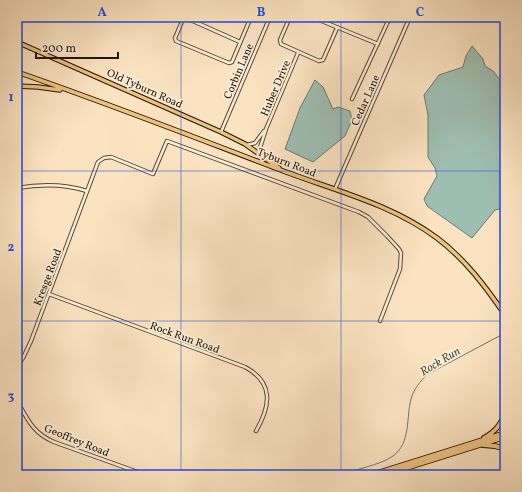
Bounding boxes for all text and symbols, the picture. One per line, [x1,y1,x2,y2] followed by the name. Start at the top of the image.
[97,4,107,22] text: A
[257,4,266,22] text: B
[416,4,424,22] text: C
[36,34,118,60] scale bar
[42,41,76,57] text: 200 m
[221,41,258,102] street label: Corbin Lane
[258,58,295,119] street label: Huber Drive
[104,66,185,113] street label: Old Tyburn Road
[348,73,384,128] street label: Cedar Lane
[8,89,14,107] text: 1
[255,145,318,182] street label: Tyburn Road
[8,239,15,257] text: 2
[31,247,66,308] street label: Kresge Road
[147,319,222,358] street label: Rock Run Road
[417,344,464,380] water label: Rock Run
[8,388,15,406] text: 3
[42,422,111,461] street label: Geoffrey Road

